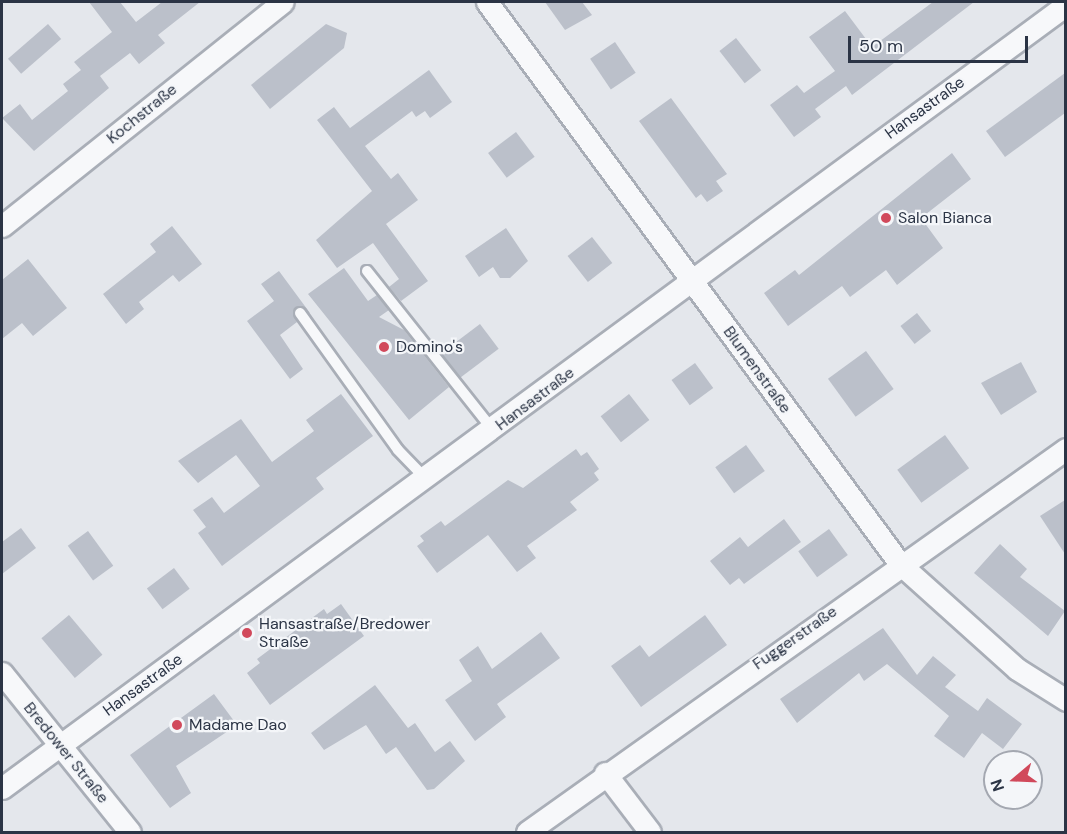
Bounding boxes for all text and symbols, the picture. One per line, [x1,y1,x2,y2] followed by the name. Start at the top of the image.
[851,24,1031,62] scale bar
[859,34,903,58] text: 50 m
[882,73,968,143] street label: Hansastraße
[103,80,181,148] street label: Kochstraße
[898,208,992,228] place label: Salon Bianca
[879,211,893,225] marker: Salon Bianca
[719,323,795,417] street label: Blumenstraße
[396,337,463,357] place label: Domino's
[377,340,391,354] marker: Domino's
[492,363,578,435] street label: Hansastraße
[749,602,841,674] street label: Fuggerstraße
[259,614,430,652] place label: Hansastraße/Bredower Straße
[240,626,254,640] marker: Hansastraße/Bredower Straße
[100,650,186,720] street label: Hansastraße
[19,699,113,807] street label: Bredower Straße
[189,715,287,735] place label: Madame Dao
[170,718,184,732] marker: Madame Dao
[983,750,1043,810] north arrow
[986,776,1009,794] text: N

